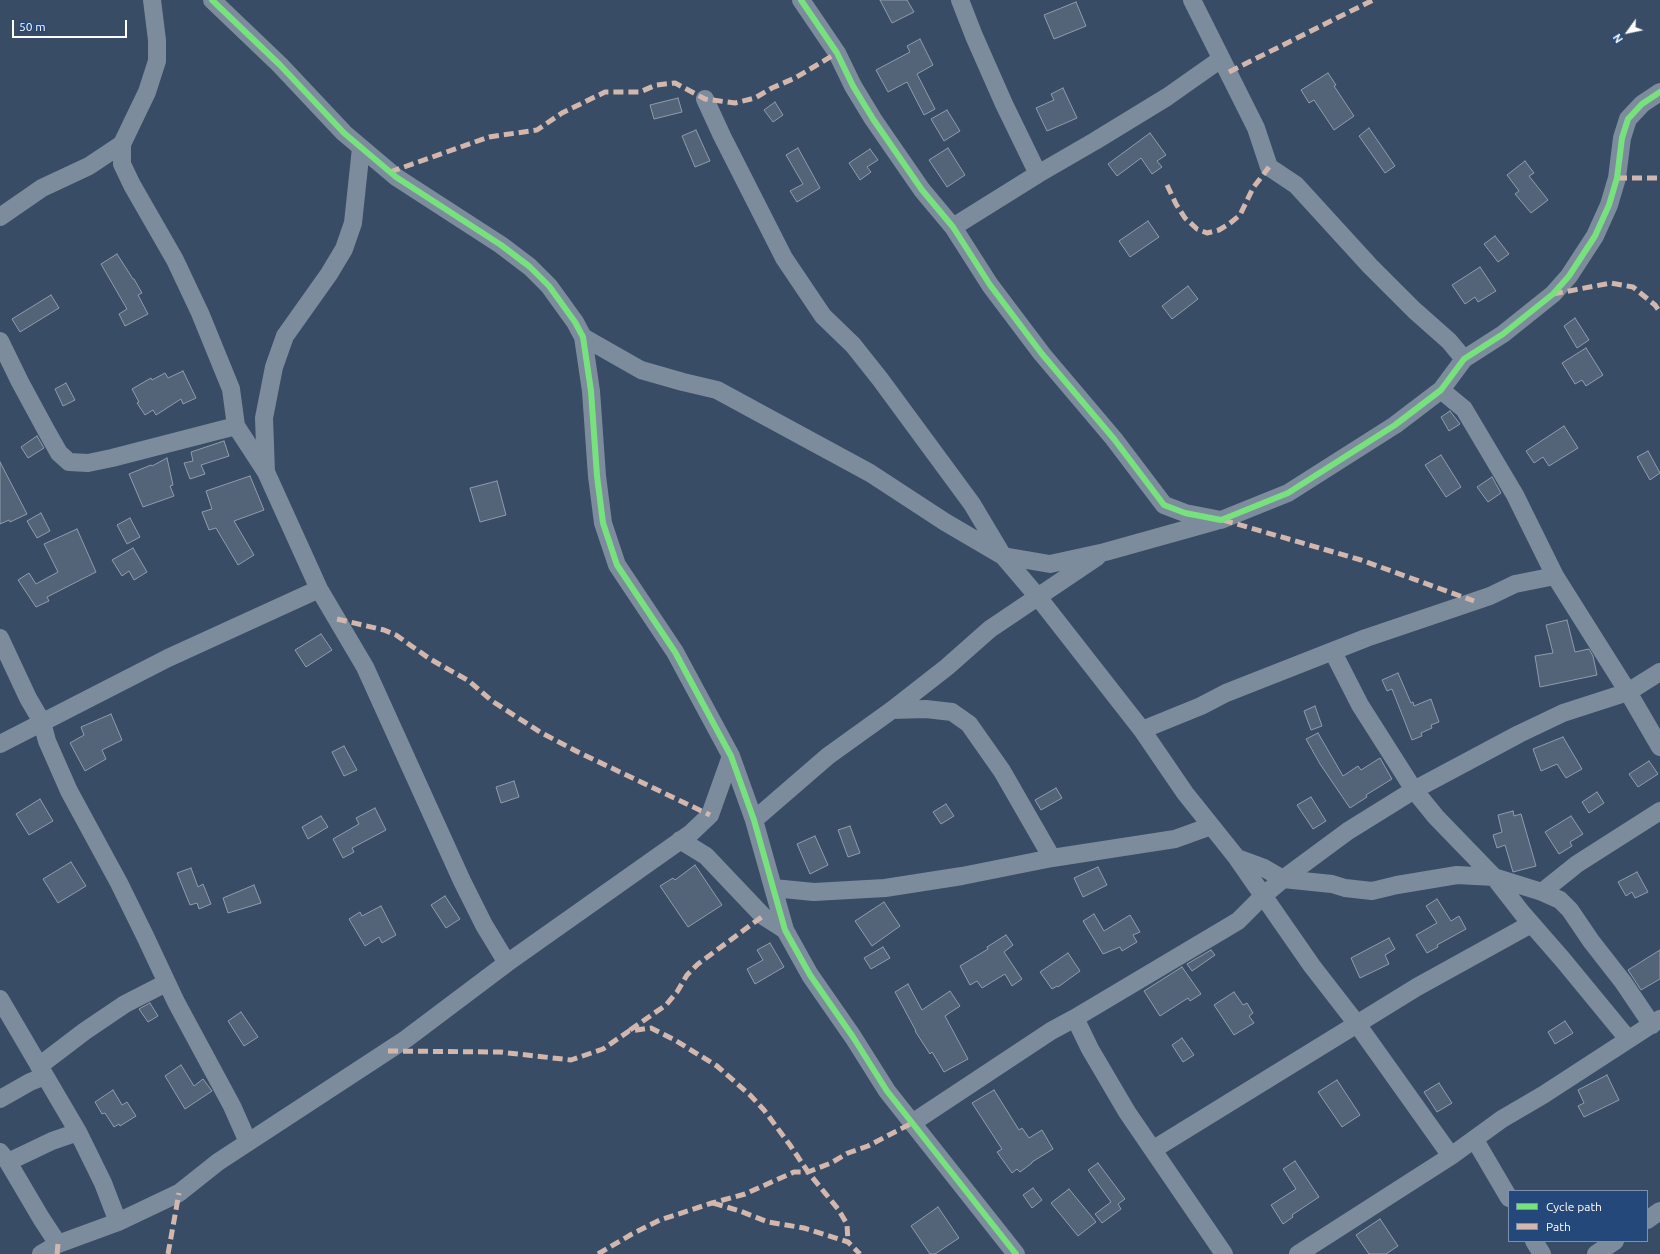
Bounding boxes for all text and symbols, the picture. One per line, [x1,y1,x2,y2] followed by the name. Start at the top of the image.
[14,12,129,38] scale bar
[1608,12,1648,52] north arrow
[19,20,46,33] text: 50 m
[1611,32,1625,45] text: N
[1508,1190,1648,1242] legend
[1546,1200,1602,1213] text: Cycle path
[1546,1220,1571,1233] text: Path

